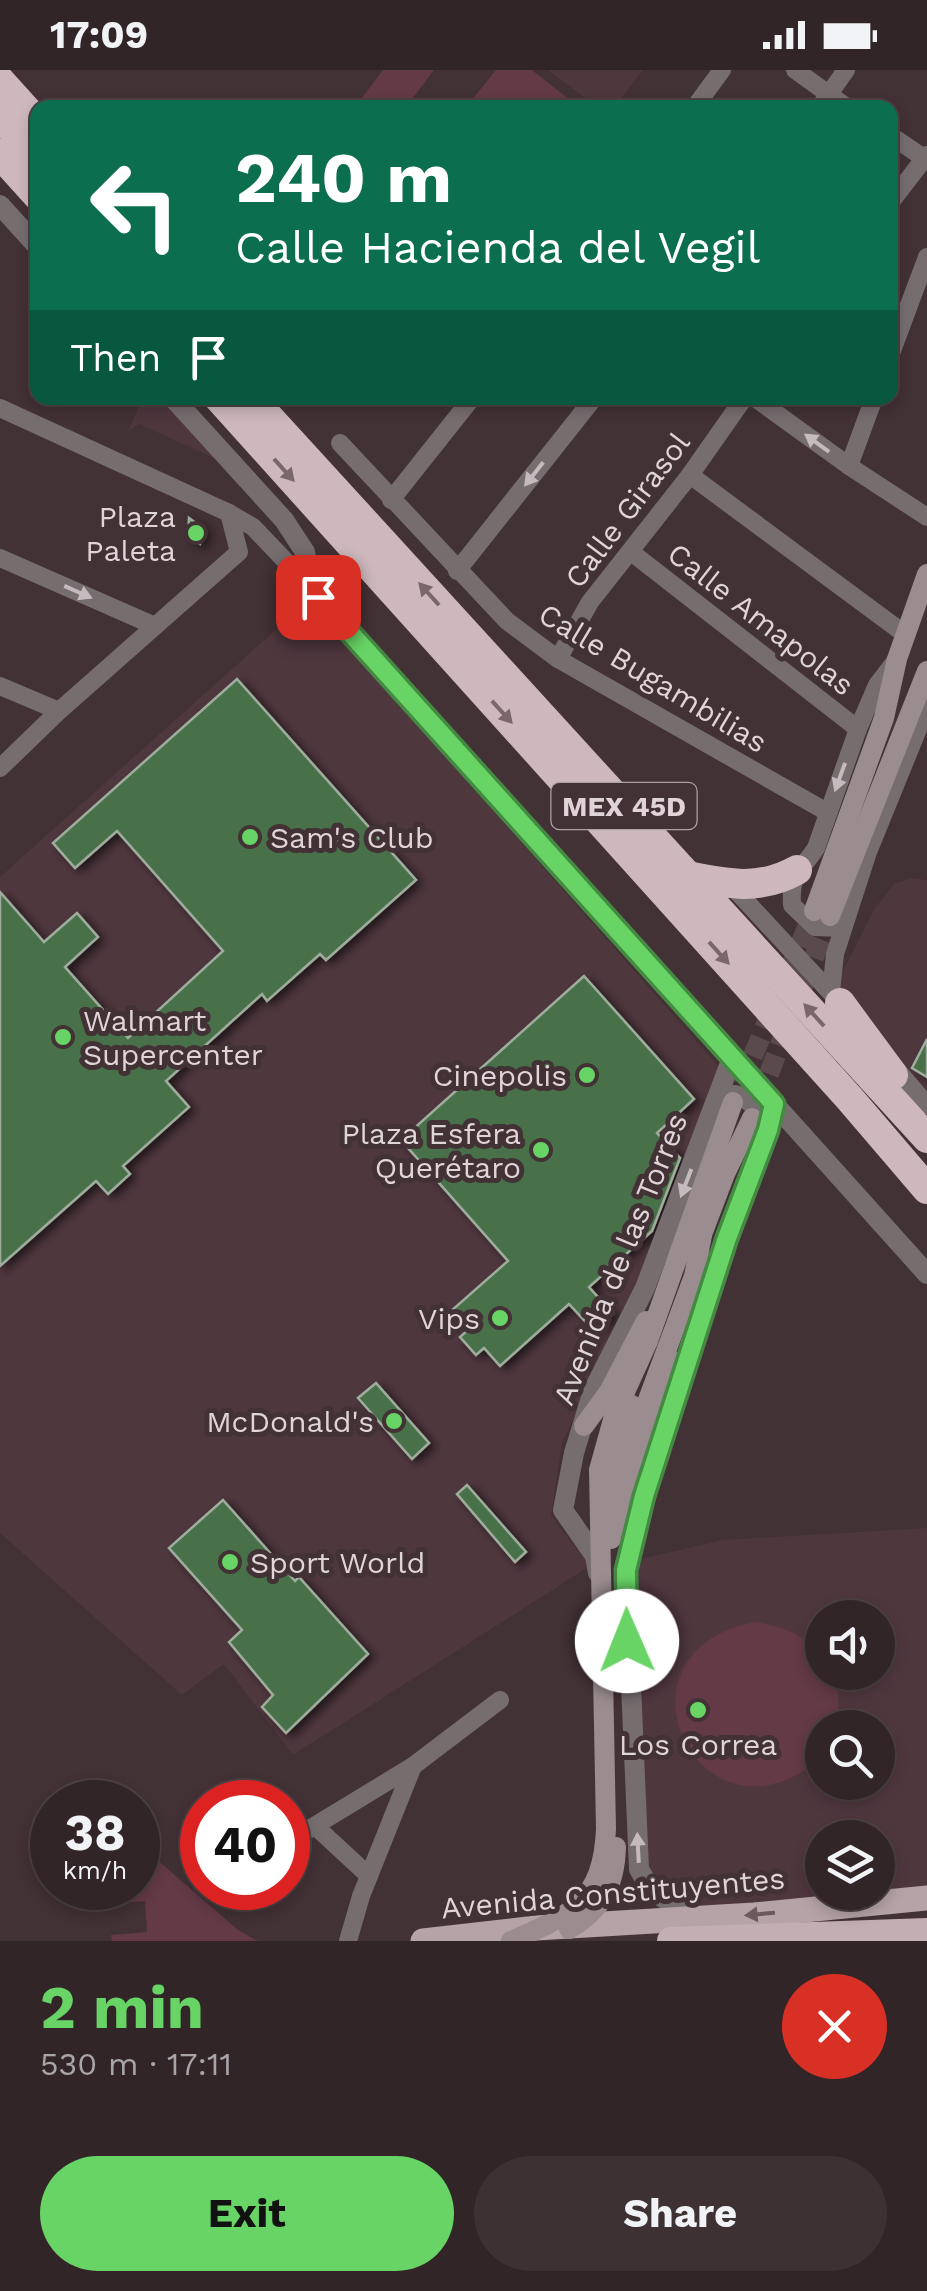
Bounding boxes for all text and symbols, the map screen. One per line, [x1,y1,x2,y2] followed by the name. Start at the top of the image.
[50,13,148,57] text: 17:09
[235,137,452,219] text: 240 m
[70,140,200,270] icon: left
[235,221,760,274] text: Calle Hacienda del Vegil
[181,330,236,385] icon: arrive
[70,336,161,380] text: Then
[557,426,697,594] street label: Calle Girasol
[804,434,830,454] one-way arrow
[273,457,295,482] one-way arrow
[524,461,544,487] one-way arrow
[85,499,176,568] place label: Plaza Paleta
[185,522,207,544] marker: Plaza Paleta
[661,536,861,702] street label: Calle Amapolas
[276,555,361,640] pin
[291,570,346,625] icon: arrive
[418,582,441,606] one-way arrow
[63,584,93,600] one-way arrow
[533,596,773,760] street label: Calle Bugambilias
[490,699,512,724] one-way arrow
[832,762,847,792] one-way arrow
[552,783,696,829] road number: MEX 45D
[270,820,434,855] place label: Sam's Club
[239,826,261,848] marker: Sam's Club
[707,941,730,965] one-way arrow
[83,1003,263,1072] place label: Walmart Supercenter
[803,1003,826,1027] one-way arrow
[52,1026,74,1048] marker: Walmart Supercenter
[433,1058,567,1093] place label: Cinepolis
[576,1064,598,1086] marker: Cinepolis
[545,1108,695,1410] street label: Avenida de las Torres
[342,1116,521,1185] place label: Plaza Esfera Querétaro
[530,1139,552,1161] marker: Plaza Esfera Querétaro
[678,1168,693,1198] one-way arrow
[418,1301,480,1336] place label: Vips
[489,1307,511,1329] marker: Vips
[206,1404,374,1439] place label: McDonald's
[383,1410,405,1432] marker: McDonald's
[250,1545,425,1580] place label: Sport World
[219,1551,241,1573] marker: Sport World
[575,1589,679,1693] position arrow
[805,1600,895,1910] map controls
[805,1600,895,1690] button: sound
[687,1699,709,1721] marker: Los Correa
[805,1710,895,1800] button: search
[619,1727,777,1762] place label: Los Correa
[180,1780,310,1910] speed limit sign: 40
[65,1803,126,1862] text: 38
[805,1820,895,1910] button: layers
[630,1831,646,1863] one-way arrow
[63,1856,127,1885] text: km/h
[440,1861,786,1925] street label: Avenida Constituyentes
[744,1907,776,1923] one-way arrow
[40,1972,204,2043] text: 2 min
[782,1974,887,2079] button: close
[40,2045,232,2083] text: 530 m · 17:11
[40,2156,454,2271] button: Exit
[474,2156,887,2271] button: Share

